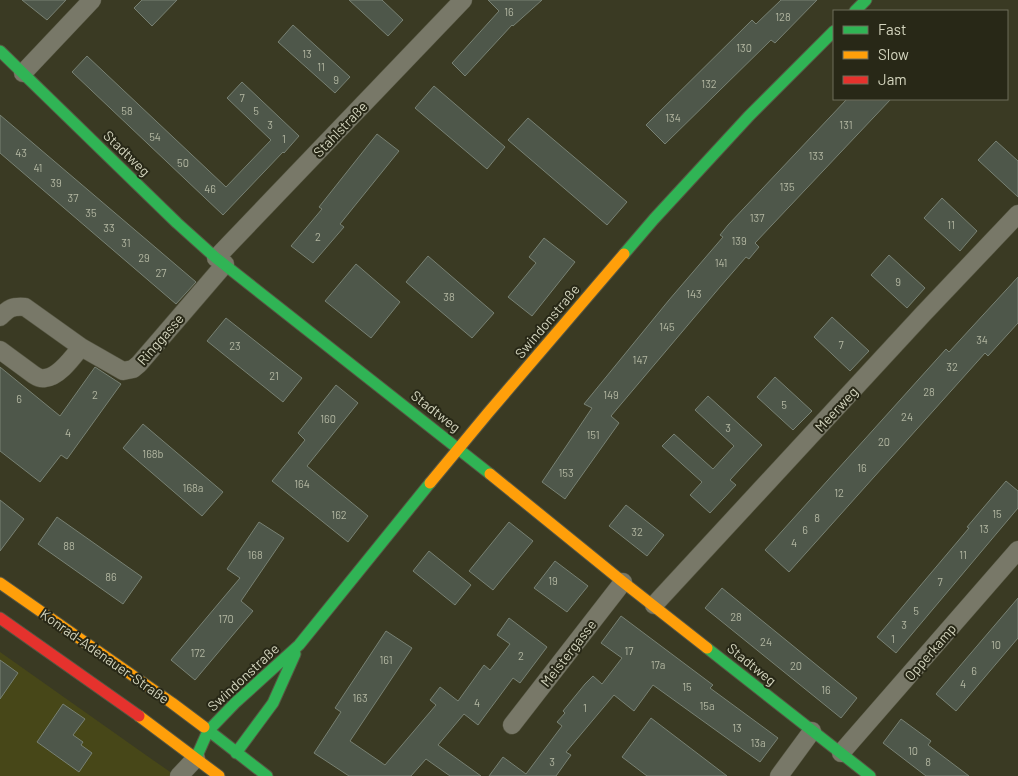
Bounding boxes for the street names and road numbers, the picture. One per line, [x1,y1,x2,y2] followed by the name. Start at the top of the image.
[309,98,371,160] street label: Stahlstraße
[100,127,154,179] street label: Stadtweg
[511,281,583,361] street label: Swindonstraße
[133,310,187,368] street label: Ringgasse
[811,383,861,435] street label: Meerweg
[408,386,464,436] street label: Stadtweg
[37,605,173,707] street label: Konrad-Adenauer-Straße
[537,616,599,690] street label: Meistergasse
[901,620,959,684] street label: Opperkamp
[724,639,780,689] street label: Stadtweg
[204,640,282,714] street label: Swindonstraße

